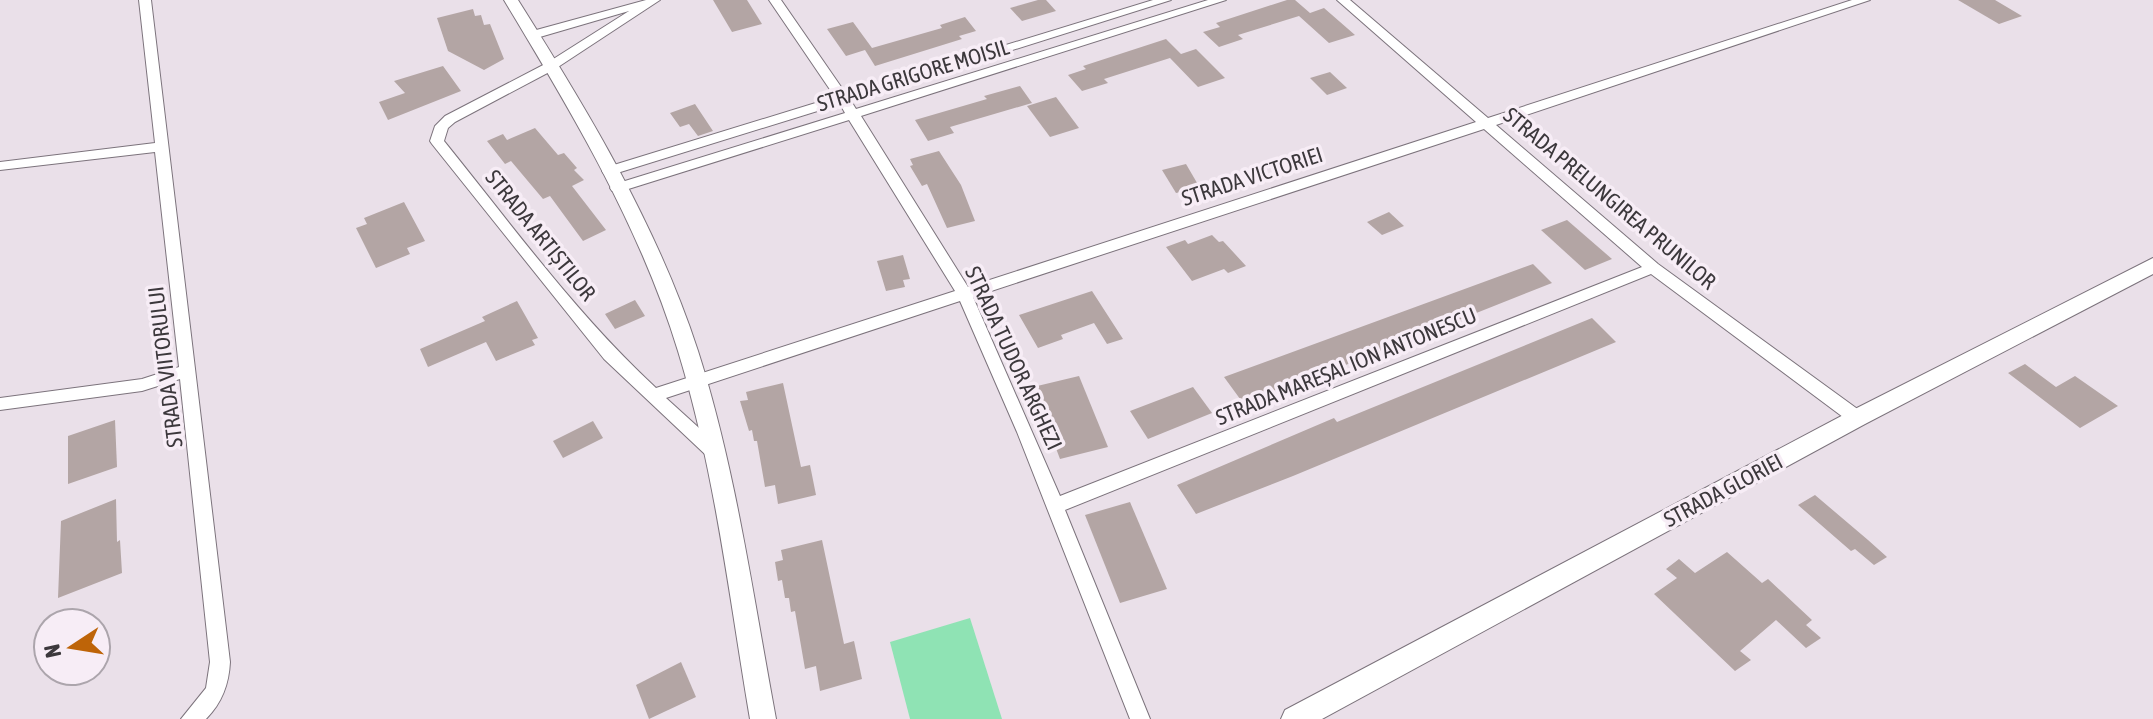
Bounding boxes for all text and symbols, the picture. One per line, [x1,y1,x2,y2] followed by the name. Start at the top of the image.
[814,33,1013,117] street label: STRADA GRIGORE MOISIL
[1499,102,1721,294] street label: STRADA PRELUNGIREA PRUNILOR
[1178,141,1326,211] street label: STRADA VICTORIEI
[480,165,602,305] street label: STRADA ARTIȘTILOR
[960,262,1068,454] street label: STRADA TUDOR ARGHEZI
[142,285,188,449] street label: STRADA VIITORULUI
[1212,302,1480,430] street label: STRADA MAREȘAL ION ANTONESCU
[1659,448,1787,532] street label: STRADA GLORIEI
[32,607,112,687] north arrow
[38,642,67,660] text: N

